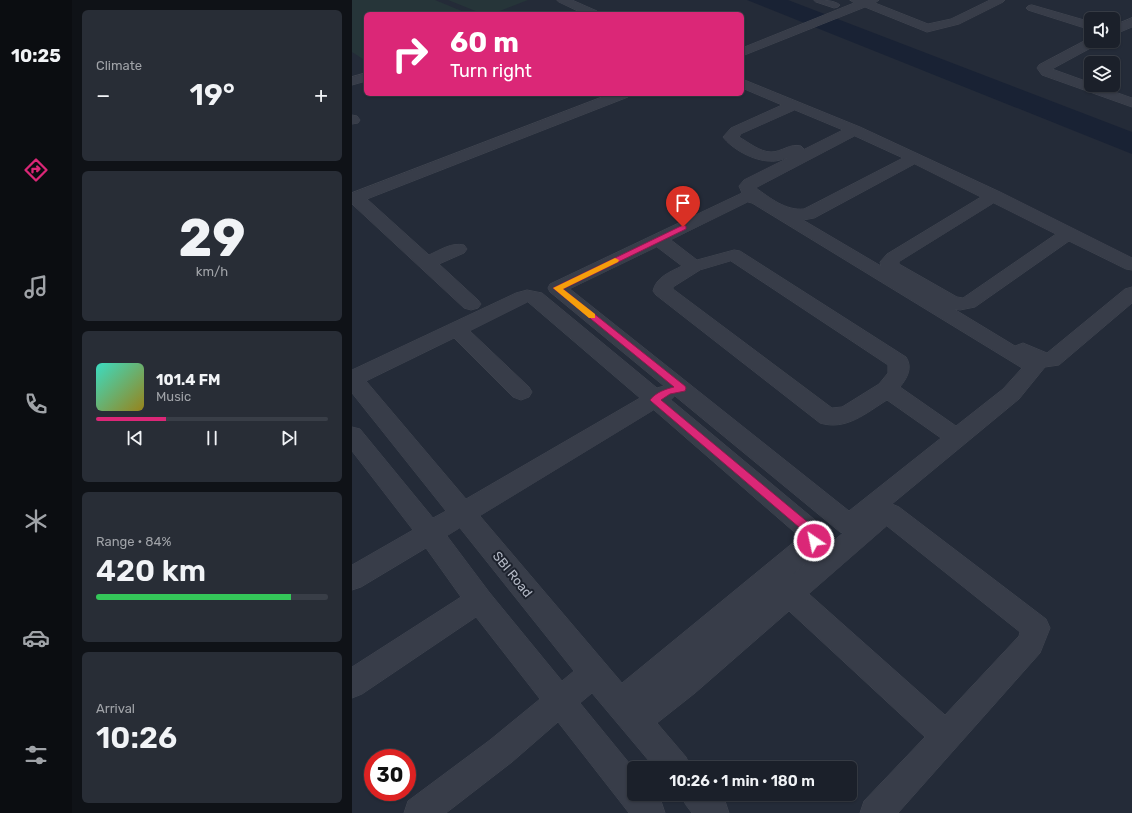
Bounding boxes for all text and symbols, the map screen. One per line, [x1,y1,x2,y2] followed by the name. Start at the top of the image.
[1084,12,1120,92] map controls
[1084,12,1120,48] button: sound
[450,26,519,59] text: 60 m
[384,28,436,80] icon: right
[11,45,61,67] text: 10:25
[1084,56,1120,92] button: layers
[96,58,142,73] text: Climate
[450,60,532,82] text: Turn right
[190,77,235,113] text: 19°
[96,82,110,109] text: −
[314,82,328,109] text: +
[22,156,50,184] icon: directions
[666,186,700,227] pin
[672,192,694,214] icon: arrive
[178,207,246,269] text: 29
[196,264,228,279] text: km/h
[22,273,50,301] icon: music
[156,371,220,389] text: 101.4 FM
[156,389,191,404] text: Music
[22,390,50,418] icon: phone
[124,427,146,449] icon: previous
[201,427,223,449] icon: pause
[278,427,300,449] icon: next
[22,507,50,535] icon: climate
[793,520,835,562] position arrow
[96,534,172,549] text: Range · 84%
[490,548,536,600] street label: SBI Road
[96,553,206,589] text: 420 km
[22,624,50,652] icon: car
[96,701,135,716] text: Arrival
[96,720,177,756] text: 10:26
[22,741,50,769] icon: filters
[364,749,416,801] speed limit sign: 30
[669,772,815,790] text: 10:26 · 1 min · 180 m

